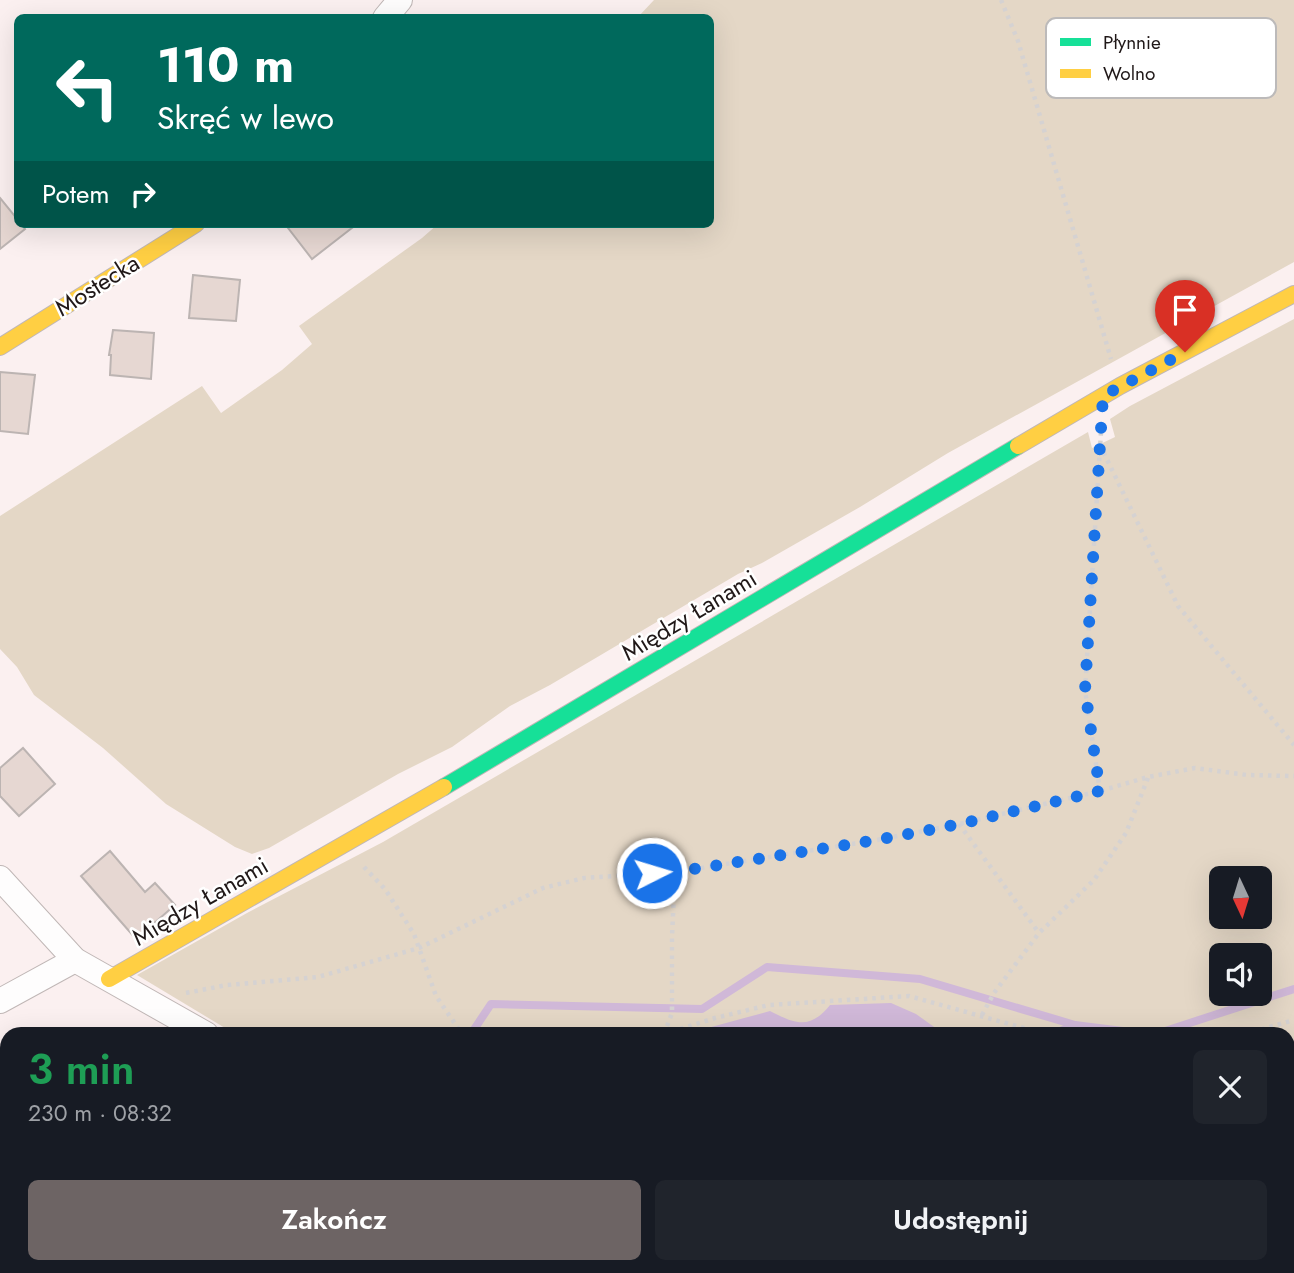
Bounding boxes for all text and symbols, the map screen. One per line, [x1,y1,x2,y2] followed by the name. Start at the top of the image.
[1046,18,1276,98] legend
[1103,29,1161,56] text: Płynnie
[157,30,294,100] text: 110 m
[42,42,133,133] icon: left
[1103,60,1155,87] text: Wolno
[157,95,334,141] text: Skręć w lewo
[42,175,110,213] text: Potem
[124,175,162,213] icon: right
[48,245,146,325] street label: Mostecka
[1155,280,1215,352] pin
[1166,291,1204,329] icon: arrive
[615,561,763,669] street label: Między Łanami
[615,836,689,910] position arrow
[125,848,275,954] street label: Między Łanami
[1209,866,1272,929] north arrow
[1209,866,1272,1006] map controls
[1209,943,1272,1006] button: sound
[28,1039,134,1100] text: 3 min
[1193,1050,1267,1124] button: close
[28,1096,172,1130] text: 230 m · 08:32
[28,1180,641,1260] button: Zakończ
[655,1180,1267,1260] button: Udostępnij

